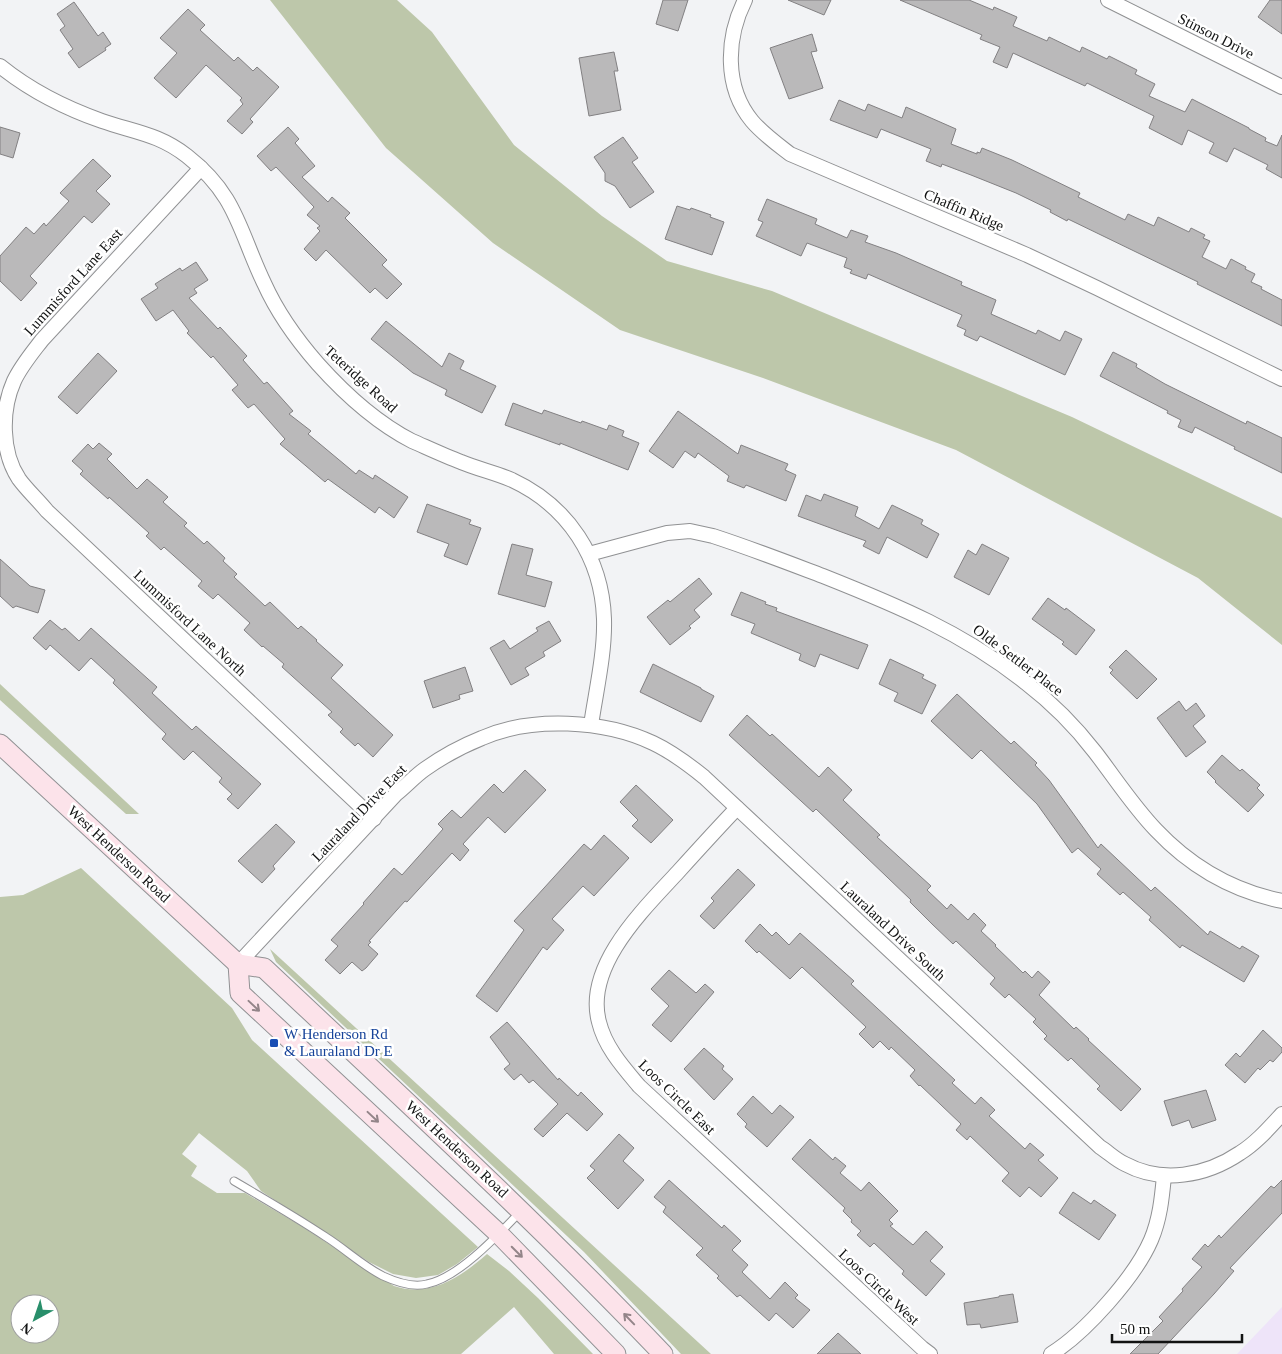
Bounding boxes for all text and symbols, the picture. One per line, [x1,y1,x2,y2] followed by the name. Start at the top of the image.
[1175,10,1257,62] street label: Stinson Drive
[922,186,1007,234] street label: Chaffin Ridge
[21,225,126,339] street label: Lummisford Lane East
[322,342,401,416] street label: Teteridge Road
[131,567,250,679] street label: Lummisford Lane North
[970,621,1066,699] street label: Olde Settler Place
[309,761,410,865] street label: Lauraland Drive East
[65,803,174,906] street label: West Henderson Road
[837,878,949,984] street label: Lauraland Drive South
[248,1000,261,1012] one-way arrow
[284,1026,393,1059] place label: W Henderson Rd & Lauraland Dr E
[268,1037,280,1049] marker: W Henderson Rd & Lauraland Dr E
[635,1057,719,1138] street label: Loos Circle East
[403,1098,512,1201] street label: West Henderson Road
[367,1111,380,1123] one-way arrow
[511,1246,523,1259] one-way arrow
[836,1246,923,1329] street label: Loos Circle West
[10,1294,60,1344] north arrow
[623,1312,635,1325] one-way arrow
[1112,1312,1242,1344] scale bar
[18,1320,36,1338] text: N
[1120,1321,1151,1337] text: 50 m

